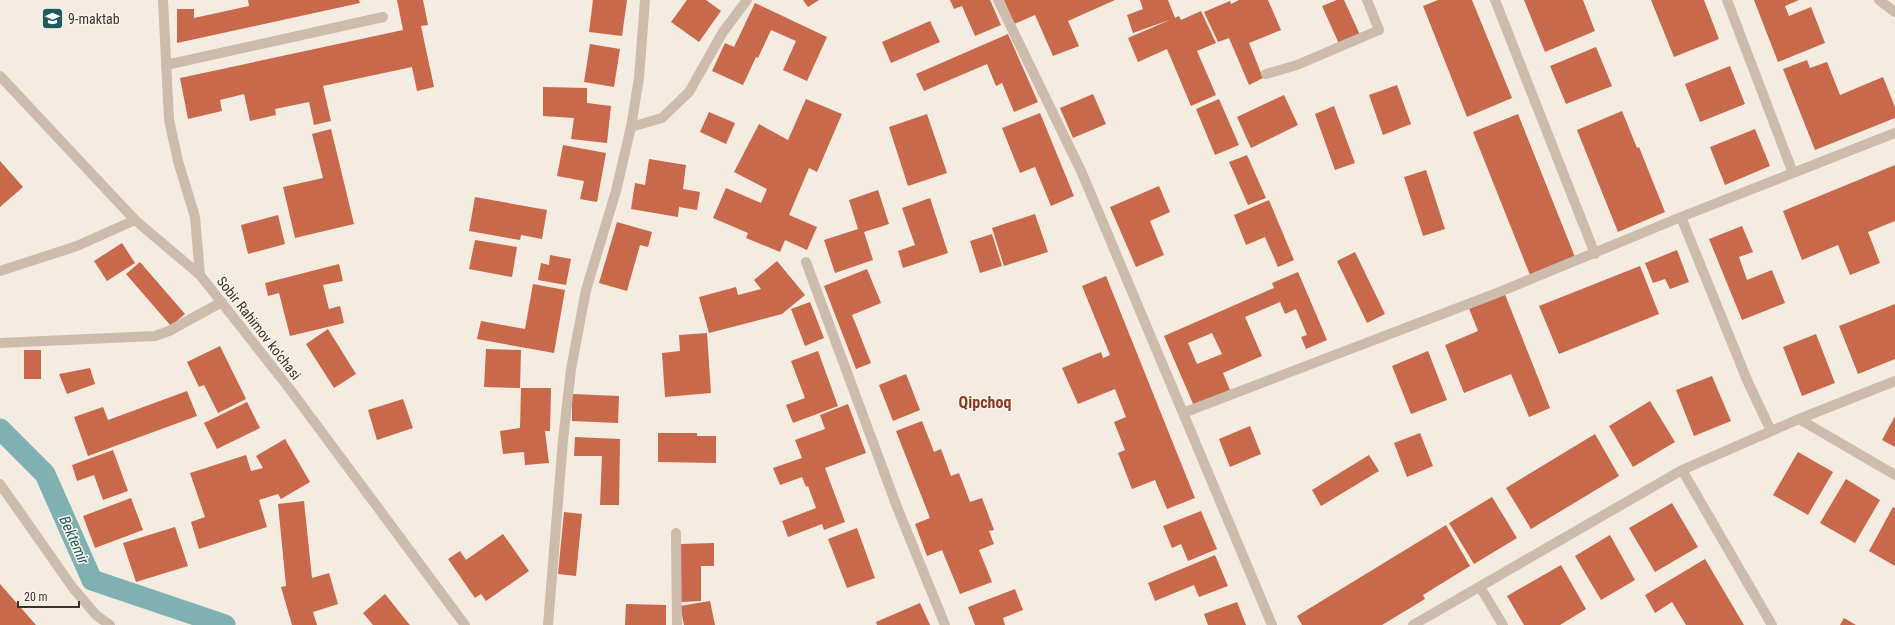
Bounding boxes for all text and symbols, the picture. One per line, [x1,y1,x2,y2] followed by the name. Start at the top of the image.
[40,6,66,32] school or university icon: 9-maktab
[68,11,120,27] place label: 9-maktab
[214,273,304,383] street label: Sobir Rahimov ko'chasi
[959,393,1011,412] district label: Qipchoq
[55,513,93,568] water label: Bektemir
[18,583,79,609] scale bar
[24,590,48,604] text: 20 m

